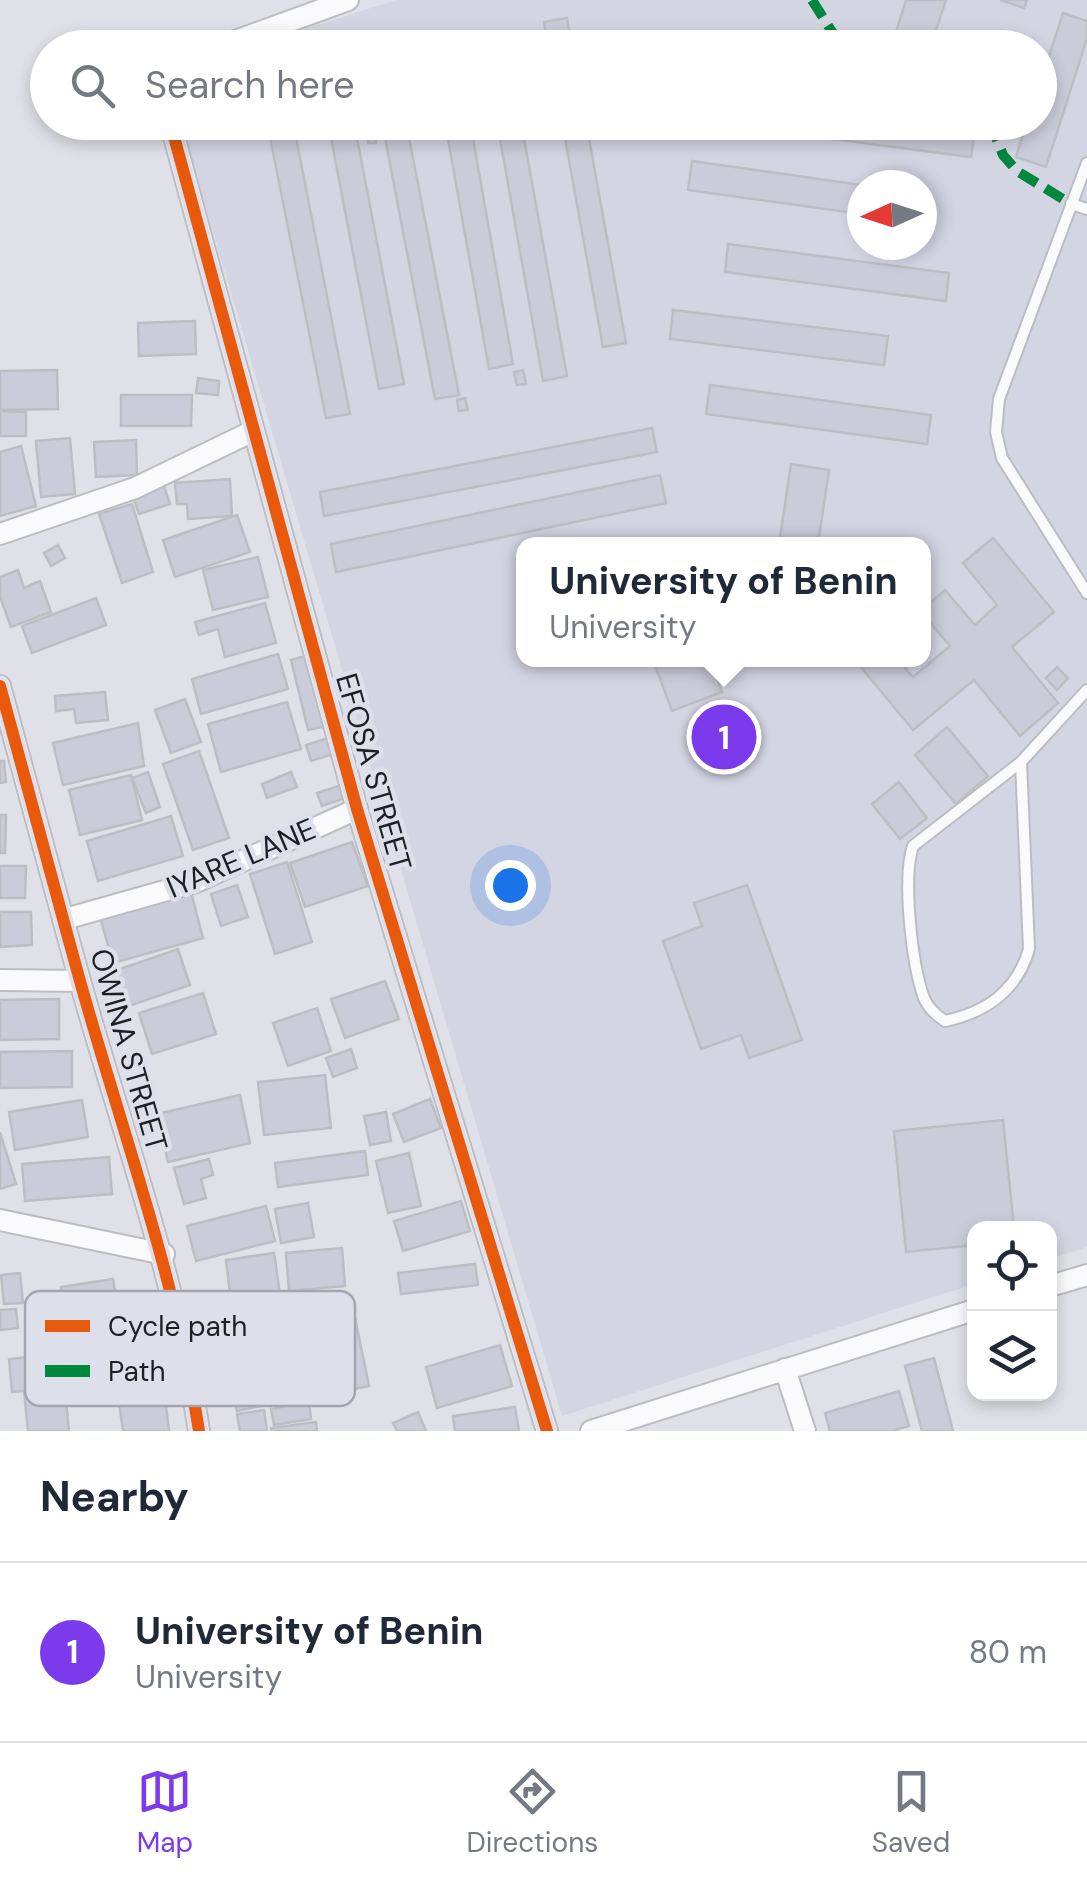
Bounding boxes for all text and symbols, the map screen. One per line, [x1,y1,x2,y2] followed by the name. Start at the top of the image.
[30,30,1057,140] search box
[65,58,120,113] icon: search
[145,60,355,110] text: Search here
[847,170,937,260] north arrow
[516,537,931,667] popup
[549,556,898,606] text: University of Benin
[549,606,696,648] text: University
[327,669,421,875] street label: EFOSA STREET
[692,700,756,774] pin: 1
[161,809,321,907] street label: IYARE LANE
[485,860,536,911] your location
[81,944,177,1156] street label: OWINA STREET
[967,1221,1057,1401] map controls
[967,1221,1057,1311] button: locate
[25,1291,355,1406] legend
[108,1308,247,1345] text: Cycle path
[967,1311,1057,1401] button: layers
[108,1353,166,1390] text: Path
[40,1469,189,1524] text: Nearby
[135,1606,484,1656] text: University of Benin
[67,1631,78,1673] text: 1
[969,1631,1047,1673] text: 80 m
[135,1656,282,1698] text: University
[137,1764,193,1861] tab: Map
[467,1764,598,1861] tab: Directions
[872,1764,950,1861] tab: Saved

